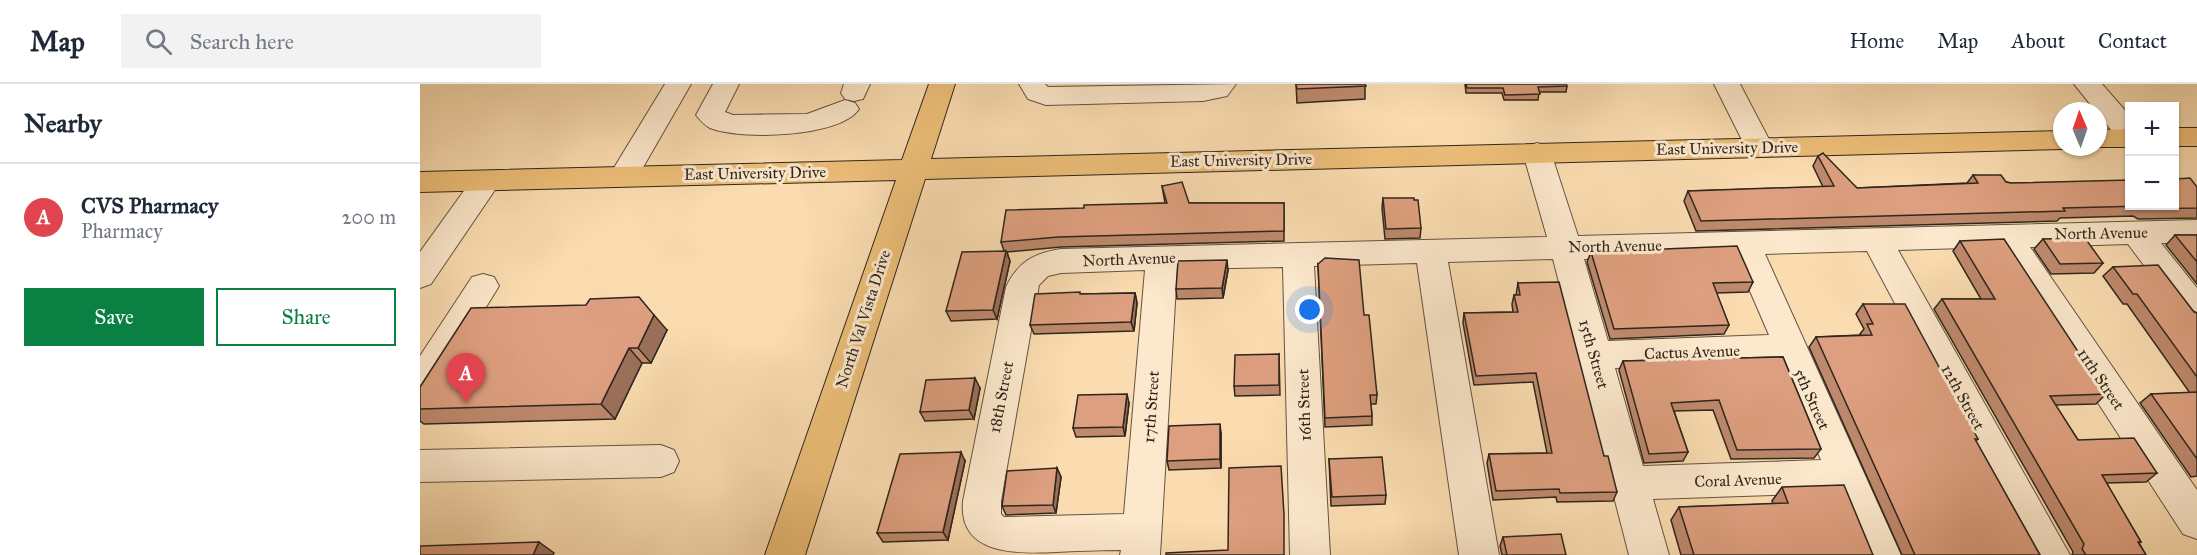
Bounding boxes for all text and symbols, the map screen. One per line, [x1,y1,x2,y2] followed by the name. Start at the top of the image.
[121,14,541,68] search box
[30,24,85,59] text: Map
[142,25,175,58] icon: search
[190,28,294,55] text: Search here
[1849,28,1904,54] text: Home
[1937,28,1978,54] text: Map
[2011,28,2065,54] text: About
[2098,28,2167,54] text: Contact
[2053,102,2107,156] north arrow
[2125,102,2179,210] map controls
[2125,102,2179,156] button: +
[24,107,102,139] text: Nearby
[1656,137,1799,159] street label: East University Drive
[1170,149,1313,171] street label: East University Drive
[2125,156,2179,210] button: −
[684,162,827,184] street label: East University Drive
[81,192,218,219] text: CVS Pharmacy
[37,205,50,229] text: A
[342,205,396,229] text: 200 m
[81,219,163,243] text: Pharmacy
[2054,223,2148,243] street label: North Avenue
[1568,236,1662,256] street label: North Avenue
[832,247,894,390] street label: North Val Vista Drive
[1082,248,1176,270] street label: North Avenue
[24,288,204,346] button: Save
[216,288,396,346] button: Share
[1295,295,1324,324] your location
[1575,317,1613,391] street label: 15th Street
[1644,341,1741,363] street label: Cactus Avenue
[2073,345,2129,414] street label: 11th Street
[446,354,486,403] pin: A
[985,359,1017,434] street label: 18th Street
[1937,361,1989,433] street label: 12th Street
[1790,365,1834,433] street label: 5th Street
[1293,368,1315,441] street label: 16th Street
[1139,370,1163,444] street label: 17th Street
[1694,469,1782,491] street label: Coral Avenue

